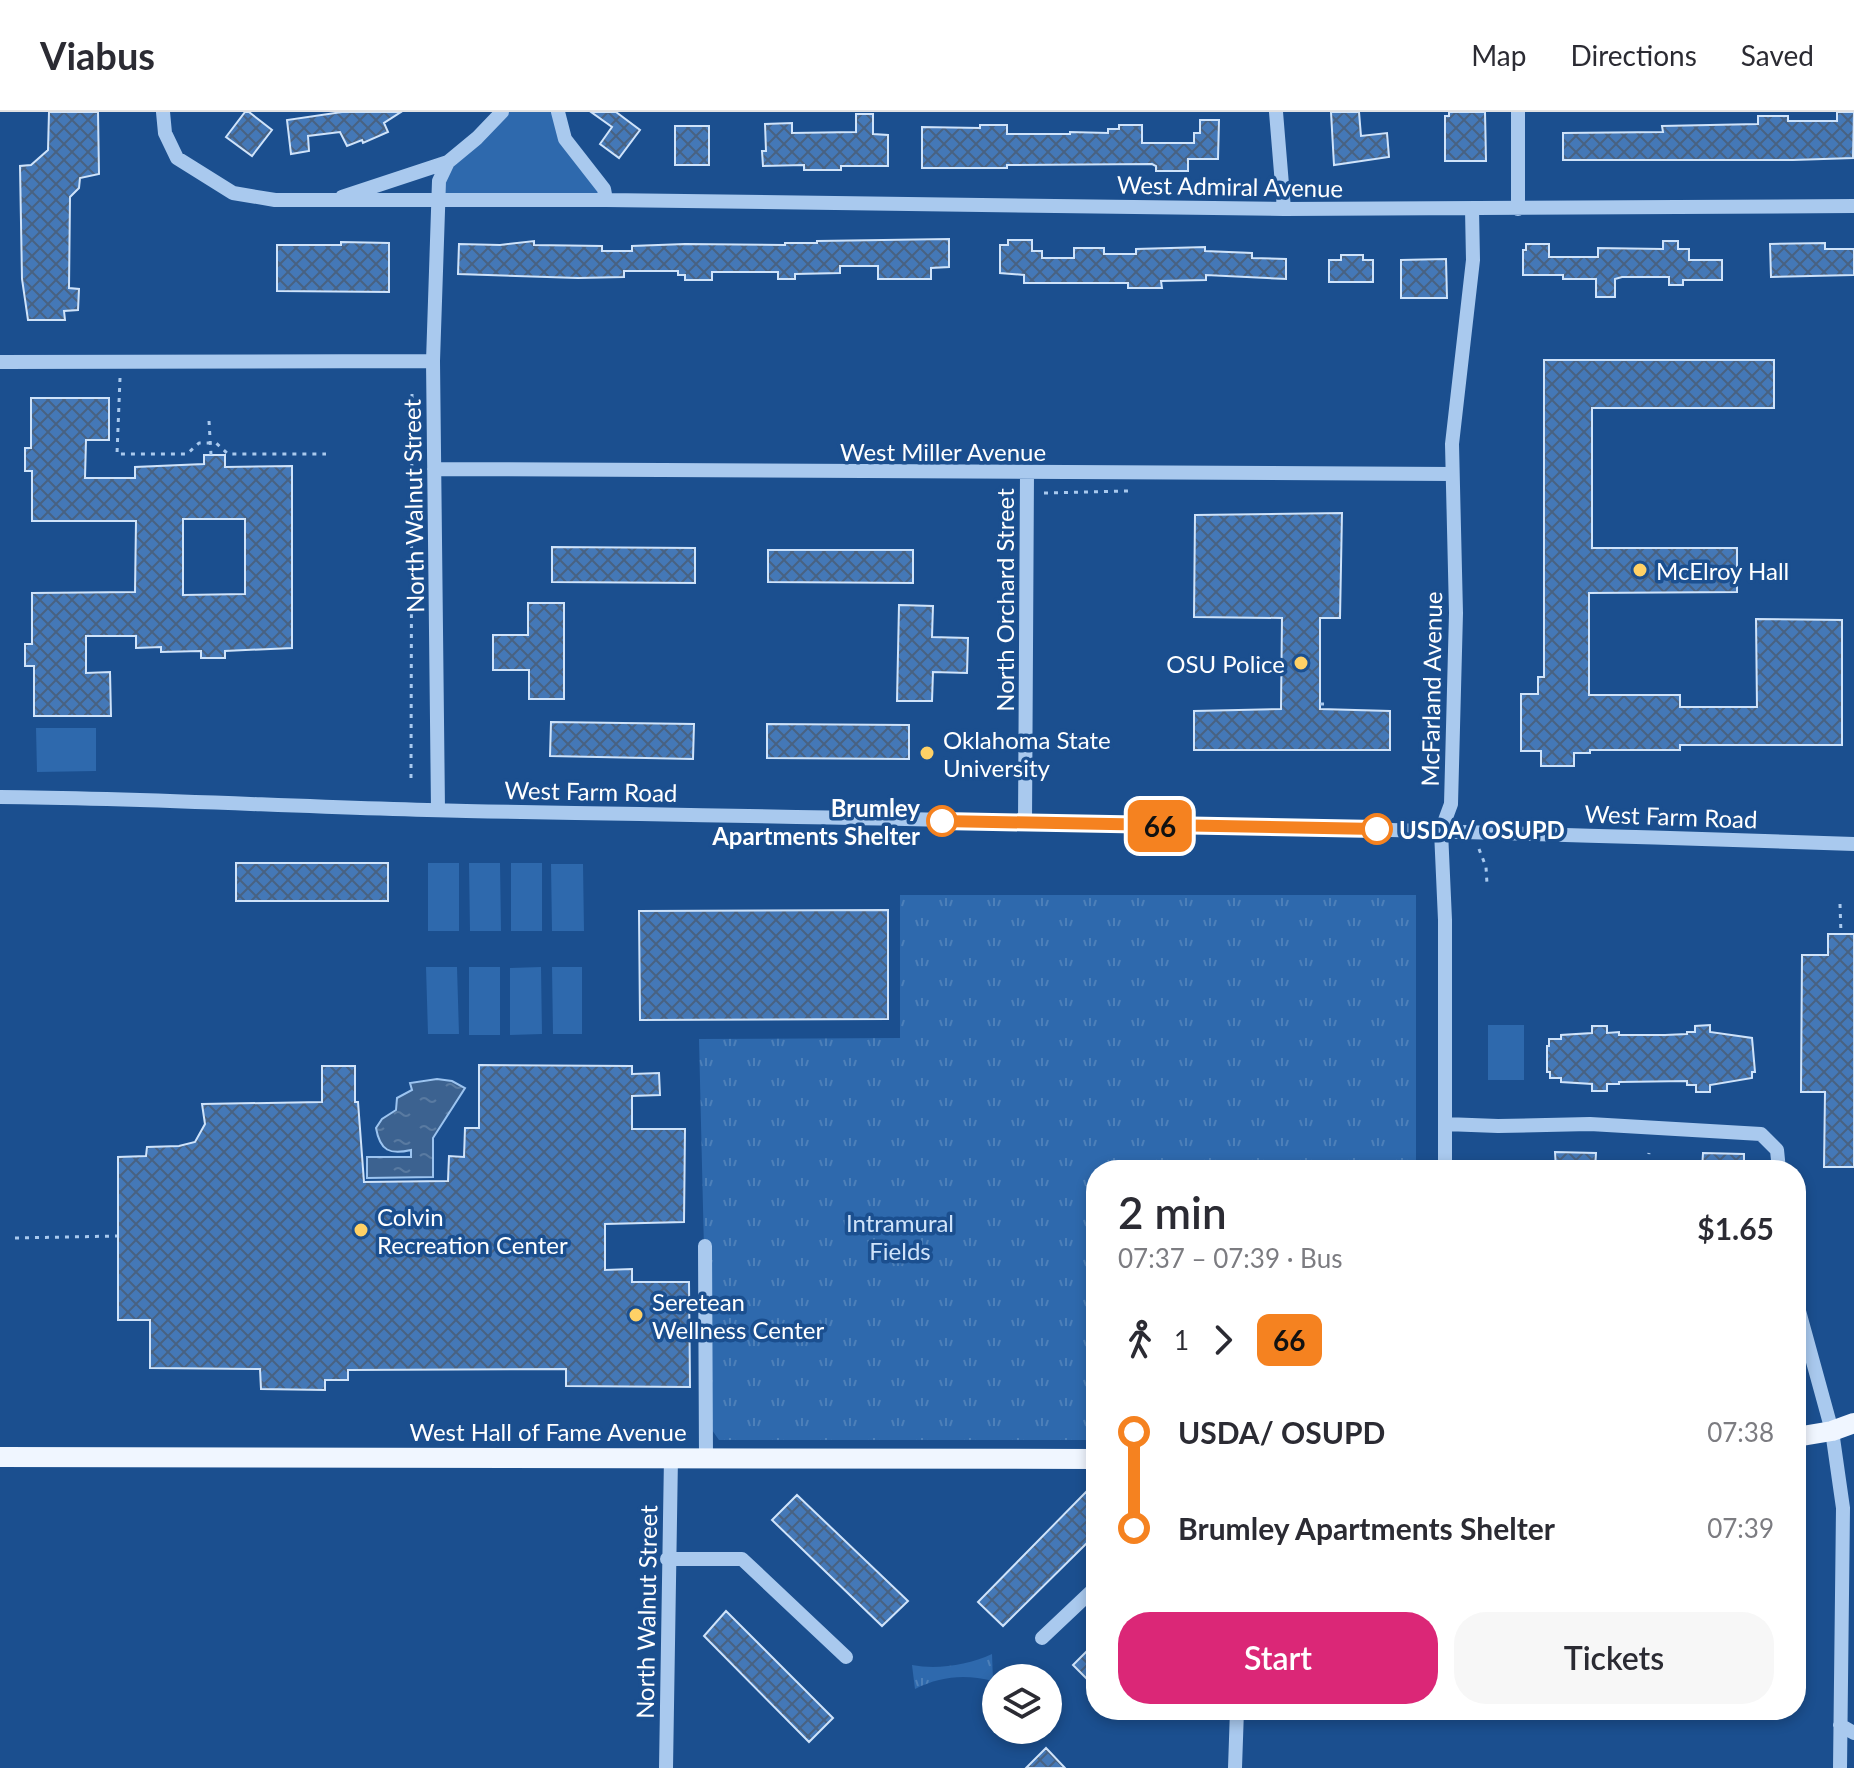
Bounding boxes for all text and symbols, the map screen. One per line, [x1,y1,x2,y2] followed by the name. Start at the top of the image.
[40,32,155,78] text: Viabus
[1471,38,1526,72] text: Map
[1570,38,1697,72] text: Directions
[1741,38,1814,72] text: Saved
[1117,170,1343,202] street label: West Admiral Avenue
[397,398,429,613] street label: North Walnut Street
[840,437,1046,466] street label: West Miller Avenue
[990,488,1019,712] street label: North Orchard Street
[1656,556,1789,585] place label: McElroy Hall
[1631,561,1649,579] marker: McElroy Hall
[1415,591,1447,787] street label: McFarland Avenue
[1166,649,1285,678] place label: OSU Police
[1292,654,1310,672] marker: OSU Police
[943,725,1111,782] place label: Oklahoma State University
[918,744,936,762] marker: Oklahoma State University
[504,775,678,807] street label: West Farm Road
[711,793,920,850] place label: Brumley Apartments Shelter
[1584,798,1758,834] street label: West Farm Road
[1124,800,1196,852] line badge: 66
[927,806,957,836] marker: Brumley Apartments Shelter
[1144,809,1176,843] text: 66
[1362,814,1392,844] marker: USDA/ OSUPD
[1399,815,1565,844] place label: USDA/ OSUPD
[1118,1186,1227,1238] text: 2 min
[377,1202,568,1259] place label: Colvin Recreation Center
[846,1208,954,1265] park label: Intramural Fields
[1697,1210,1774,1246] text: $1.65
[352,1221,370,1239] marker: Colvin Recreation Center
[1118,1242,1342,1274] text: 07:37 – 07:39 · Bus
[652,1287,824,1344] place label: Seretean Wellness Center
[627,1306,645,1324] marker: Seretean Wellness Center
[1118,1318,1162,1362] icon: walk
[1201,1318,1245,1362] icon: forward
[1273,1323,1306,1357] text: 66
[1174,1324,1189,1356] text: 1
[1178,1414,1385,1450] text: USDA/ OSUPD
[1707,1416,1774,1448] text: 07:38
[409,1417,687,1446] street label: West Hall of Fame Avenue
[630,1504,662,1719] street label: North Walnut Street
[1178,1510,1555,1546] text: Brumley Apartments Shelter
[1707,1512,1774,1544] text: 07:39
[1118,1612,1438,1704] button: Start
[1454,1612,1774,1704] button: Tickets
[982,1664,1062,1744] map controls
[982,1664,1062,1744] button: layers

